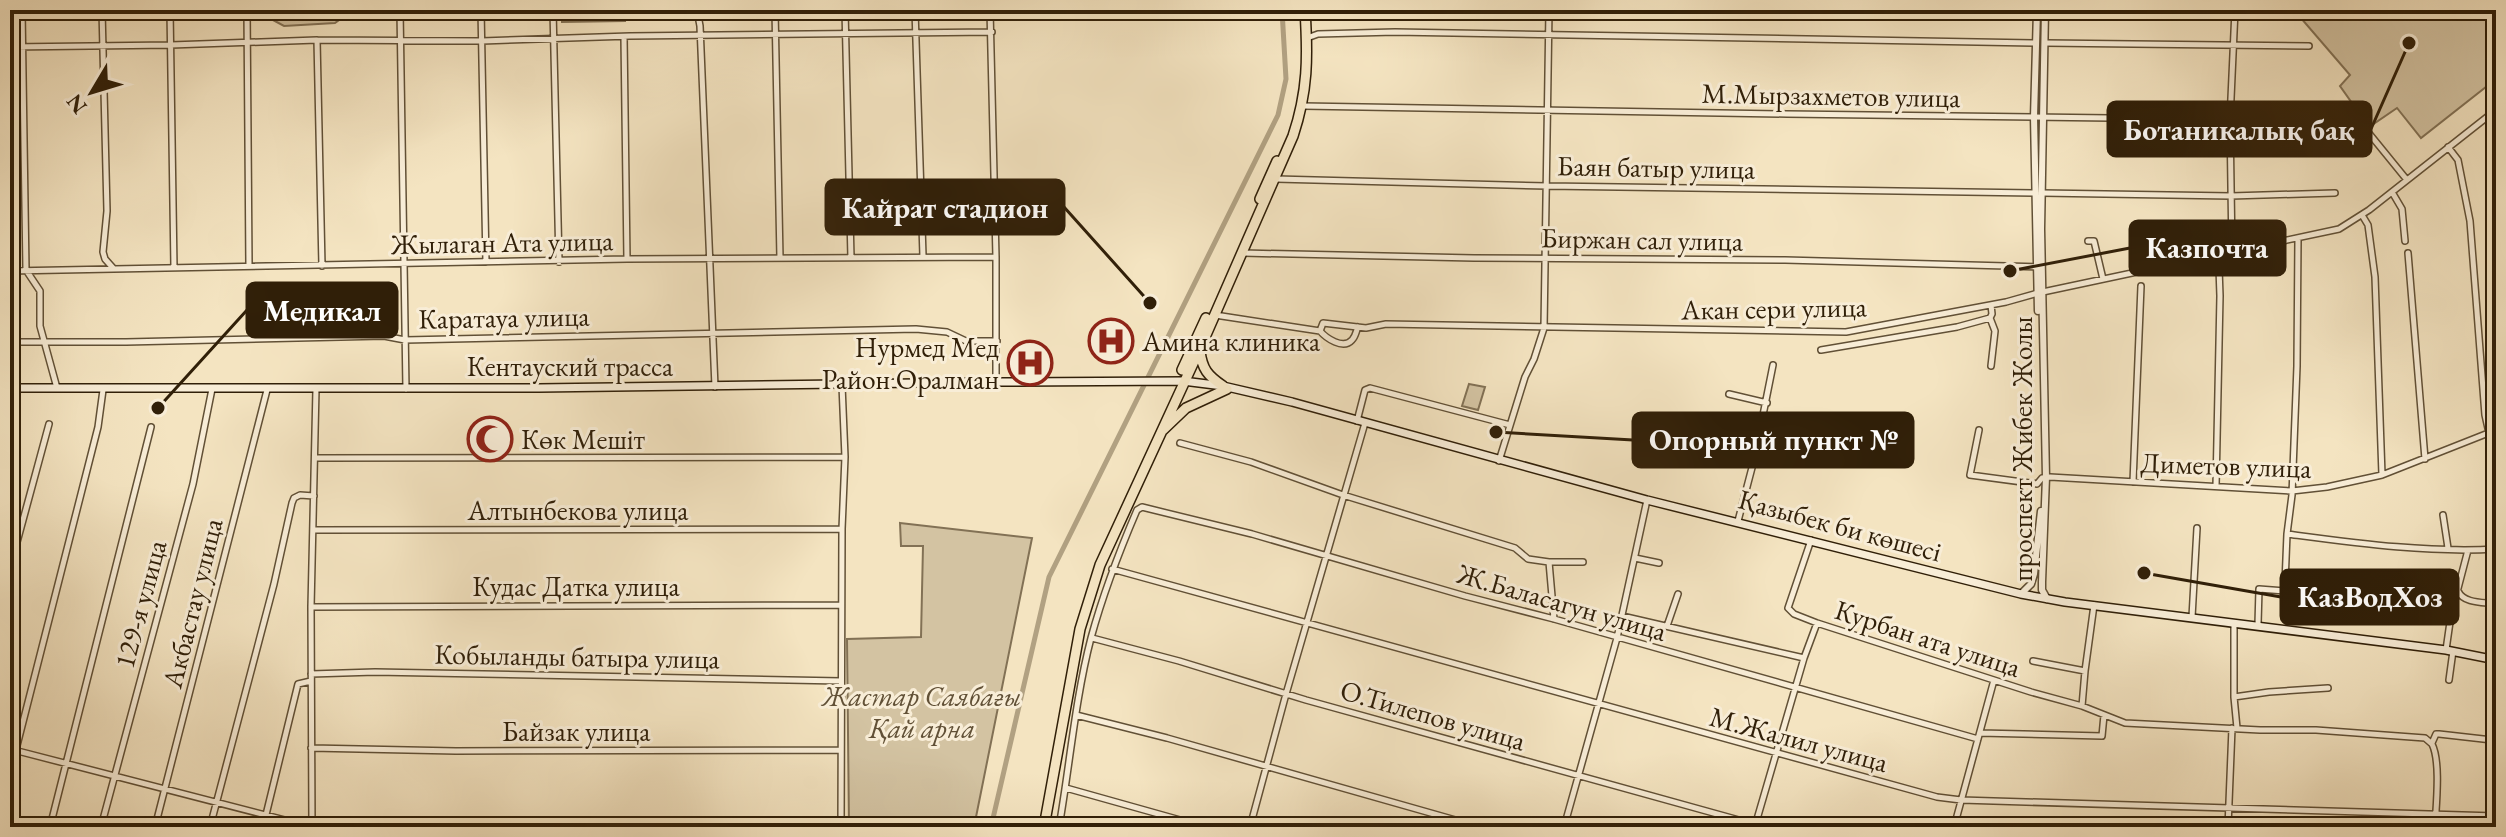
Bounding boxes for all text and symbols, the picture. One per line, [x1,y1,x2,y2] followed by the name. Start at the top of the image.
[52,52,132,132] north arrow
[1701,75,1961,115] street label: М.Мырзахметов улица
[60,88,94,120] text: N
[2108,102,2371,156] callout: Ботаникалық бақ
[2123,110,2355,149] text: Ботаникалық бақ
[1557,147,1756,187] street label: Баян батыр улица
[826,180,1064,234] callout: Кайрат стадион
[842,188,1048,227] text: Кайрат стадион
[1541,219,1744,259] street label: Биржан сал улица
[2130,221,2285,275] callout: Казпочта
[389,222,614,262] street label: Жылаган Ата улица
[2146,228,2269,267] text: Казпочта
[247,283,397,337] callout: Медикал
[1680,288,1868,328] street label: Акан сери улица
[263,291,381,330] text: Медикал
[418,297,591,336] street label: Каратауа улица
[2004,316,2040,582] street label: проспект Жибек Жолы
[1087,317,1135,365] hospital icon: Амина клиника
[1141,323,1321,359] place label: Амина клиника
[822,329,999,397] place label: Нурмед Мед Район Оралман
[1006,339,1054,387] hospital icon: Нурмед Мед Район Оралман
[467,348,674,384] street label: Кентауский трасса
[1633,413,1913,467] callout: Опорный пункт №
[466,415,514,463] mosque icon: Көк Мешіт
[1649,420,1898,459] text: Опорный пункт №
[521,421,646,457] place label: Көк Мешіт
[2140,444,2313,486] street label: Диметов улица
[1734,481,1946,569] street label: Қазыбек би көшесі
[467,492,689,528] street label: Алтынбекова улица
[153,514,231,693] street label: Акбастау улица
[106,535,175,672] street label: 129-я улица
[1452,555,1672,649] street label: Ж.Баласагун улица
[472,568,681,604] street label: Кудас Датка улица
[2281,570,2458,624] callout: КазВодХоз
[2297,577,2443,616] text: КазВодХоз
[1831,591,2026,685] street label: Курбан ата улица
[434,636,721,677] street label: Кобыланды батыра улица
[1336,671,1530,759] street label: О.Тилепов улица
[821,678,1021,746] park label: Жастар Саябағы Қай арна
[1706,698,1893,780] street label: М.Жалил улица
[502,713,651,749] street label: Байзак улица

